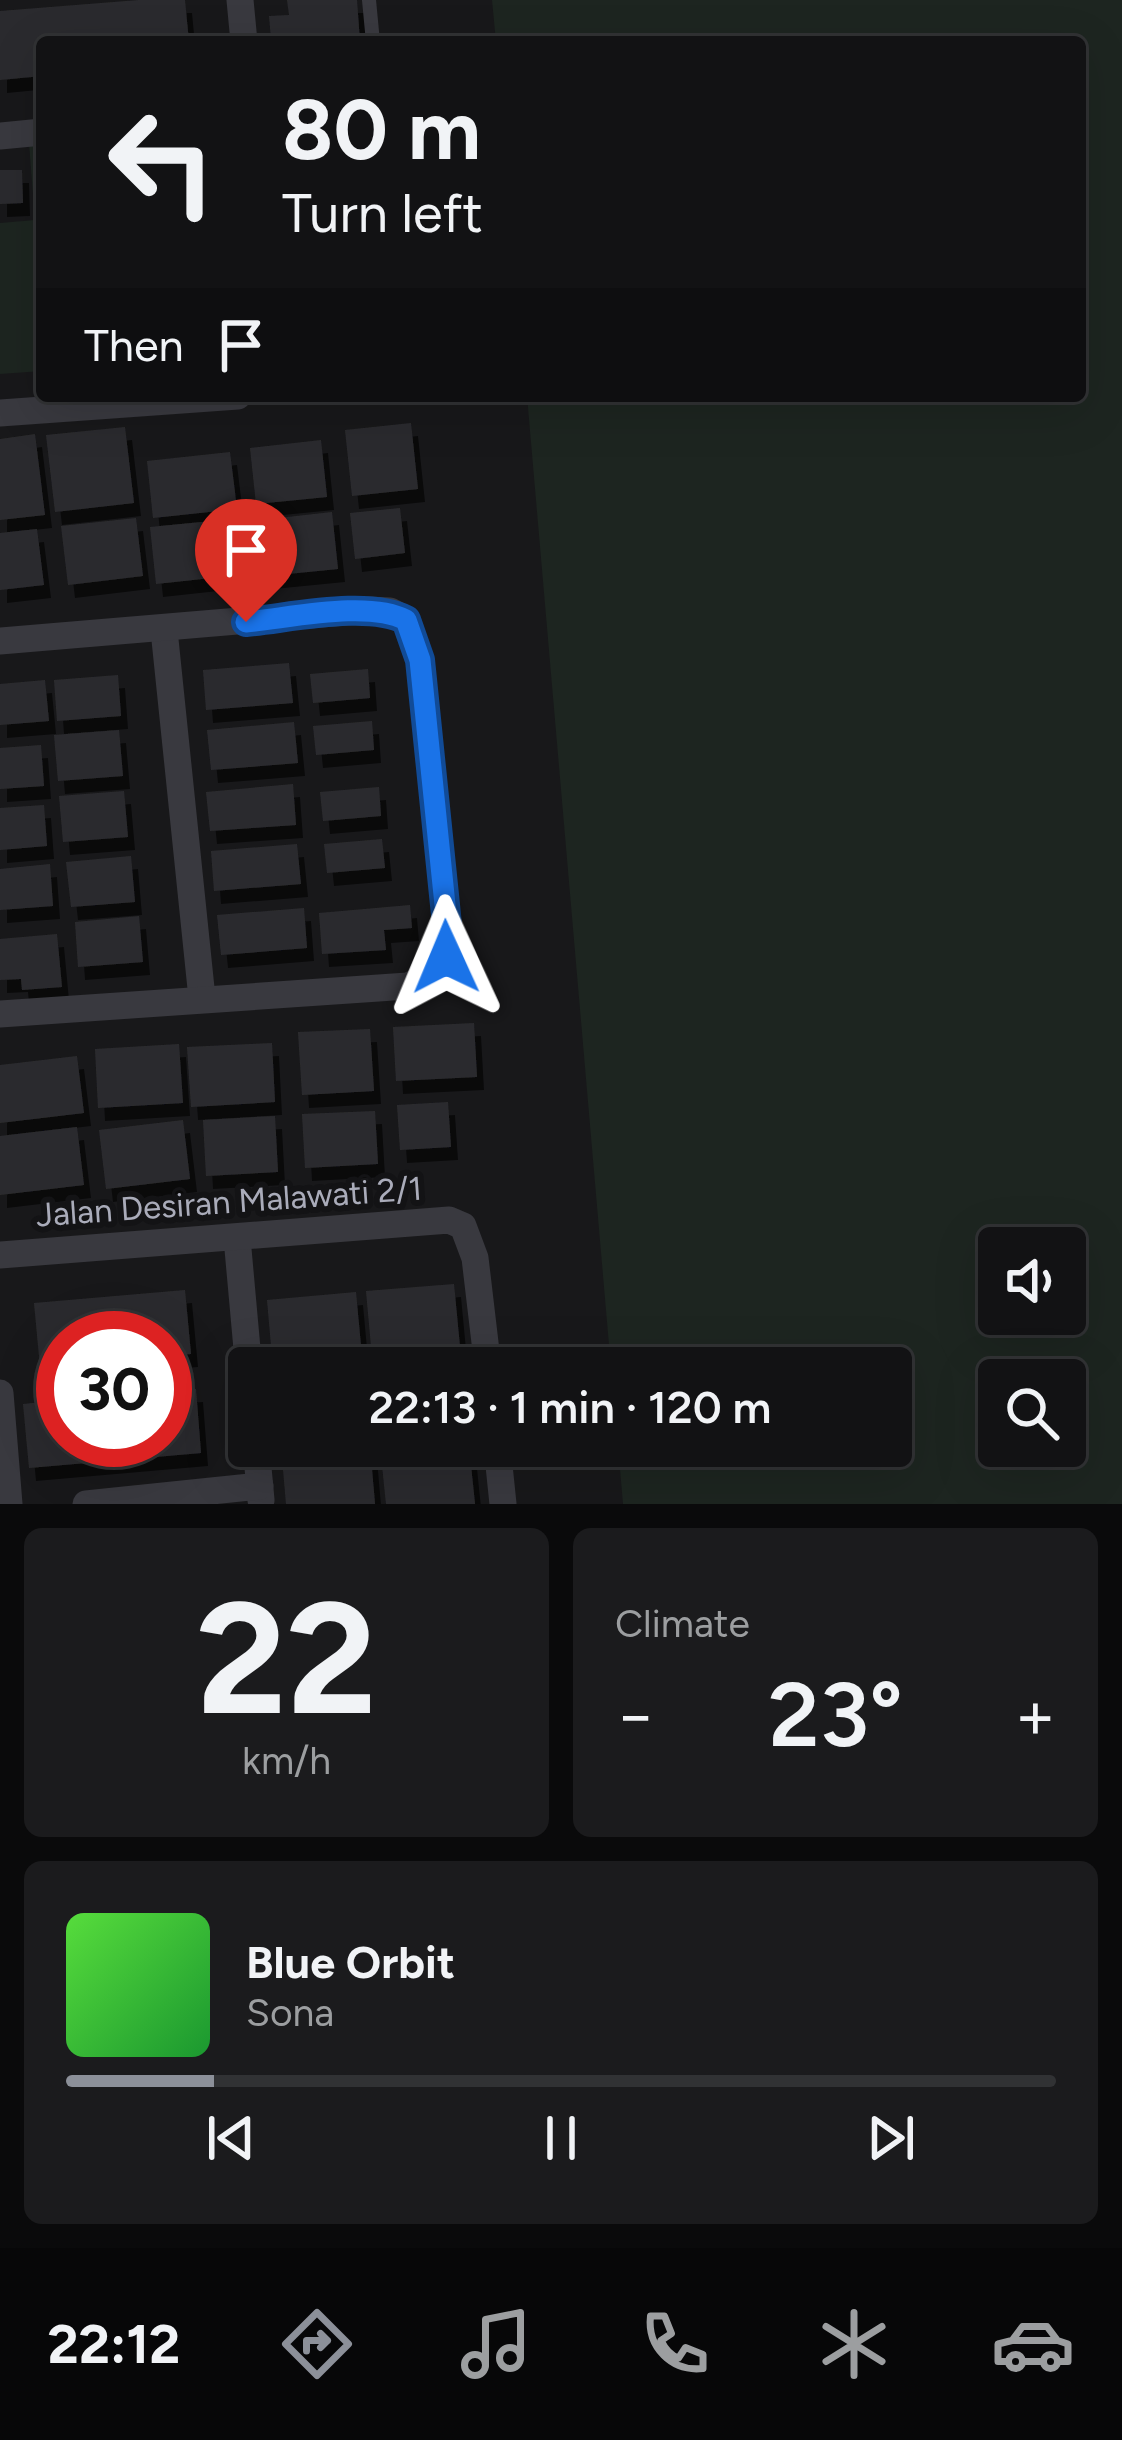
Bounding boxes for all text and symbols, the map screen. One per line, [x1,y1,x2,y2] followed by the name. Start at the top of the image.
[282,79,481,180] text: 80 m
[84,84,240,240] icon: left
[282,181,483,246] text: Turn left
[208,312,274,378] icon: arrive
[84,318,184,372] text: Then
[195,499,297,622] pin
[213,517,279,583] icon: arrive
[383,894,509,1020] position arrow
[35,1169,423,1234] street label: Jalan Desiran Malawati 2/1
[978,1227,1086,1467] map controls
[978,1227,1086,1335] button: sound
[36,1311,192,1467] speed limit sign: 30
[978,1359,1086,1467] button: search
[369,1380,771,1434] text: 22:13 · 1 min · 120 m
[196,1565,377,1752] text: 22
[615,1600,750,1647] text: Climate
[768,1660,903,1769] text: 23°
[615,1675,656,1755] text: −
[1015,1675,1056,1755] text: +
[242,1737,331,1784] text: km/h
[246,1935,455,1989] text: Blue Orbit
[246,1989,334,2036] text: Sona
[198,2105,264,2171] icon: previous
[528,2105,594,2171] icon: pause
[858,2105,924,2171] icon: next
[275,2302,359,2386] icon: directions
[454,2302,538,2386] icon: music
[633,2302,717,2386] icon: phone
[812,2302,896,2386] icon: climate
[991,2302,1075,2386] icon: car
[47,2312,180,2377] text: 22:12

